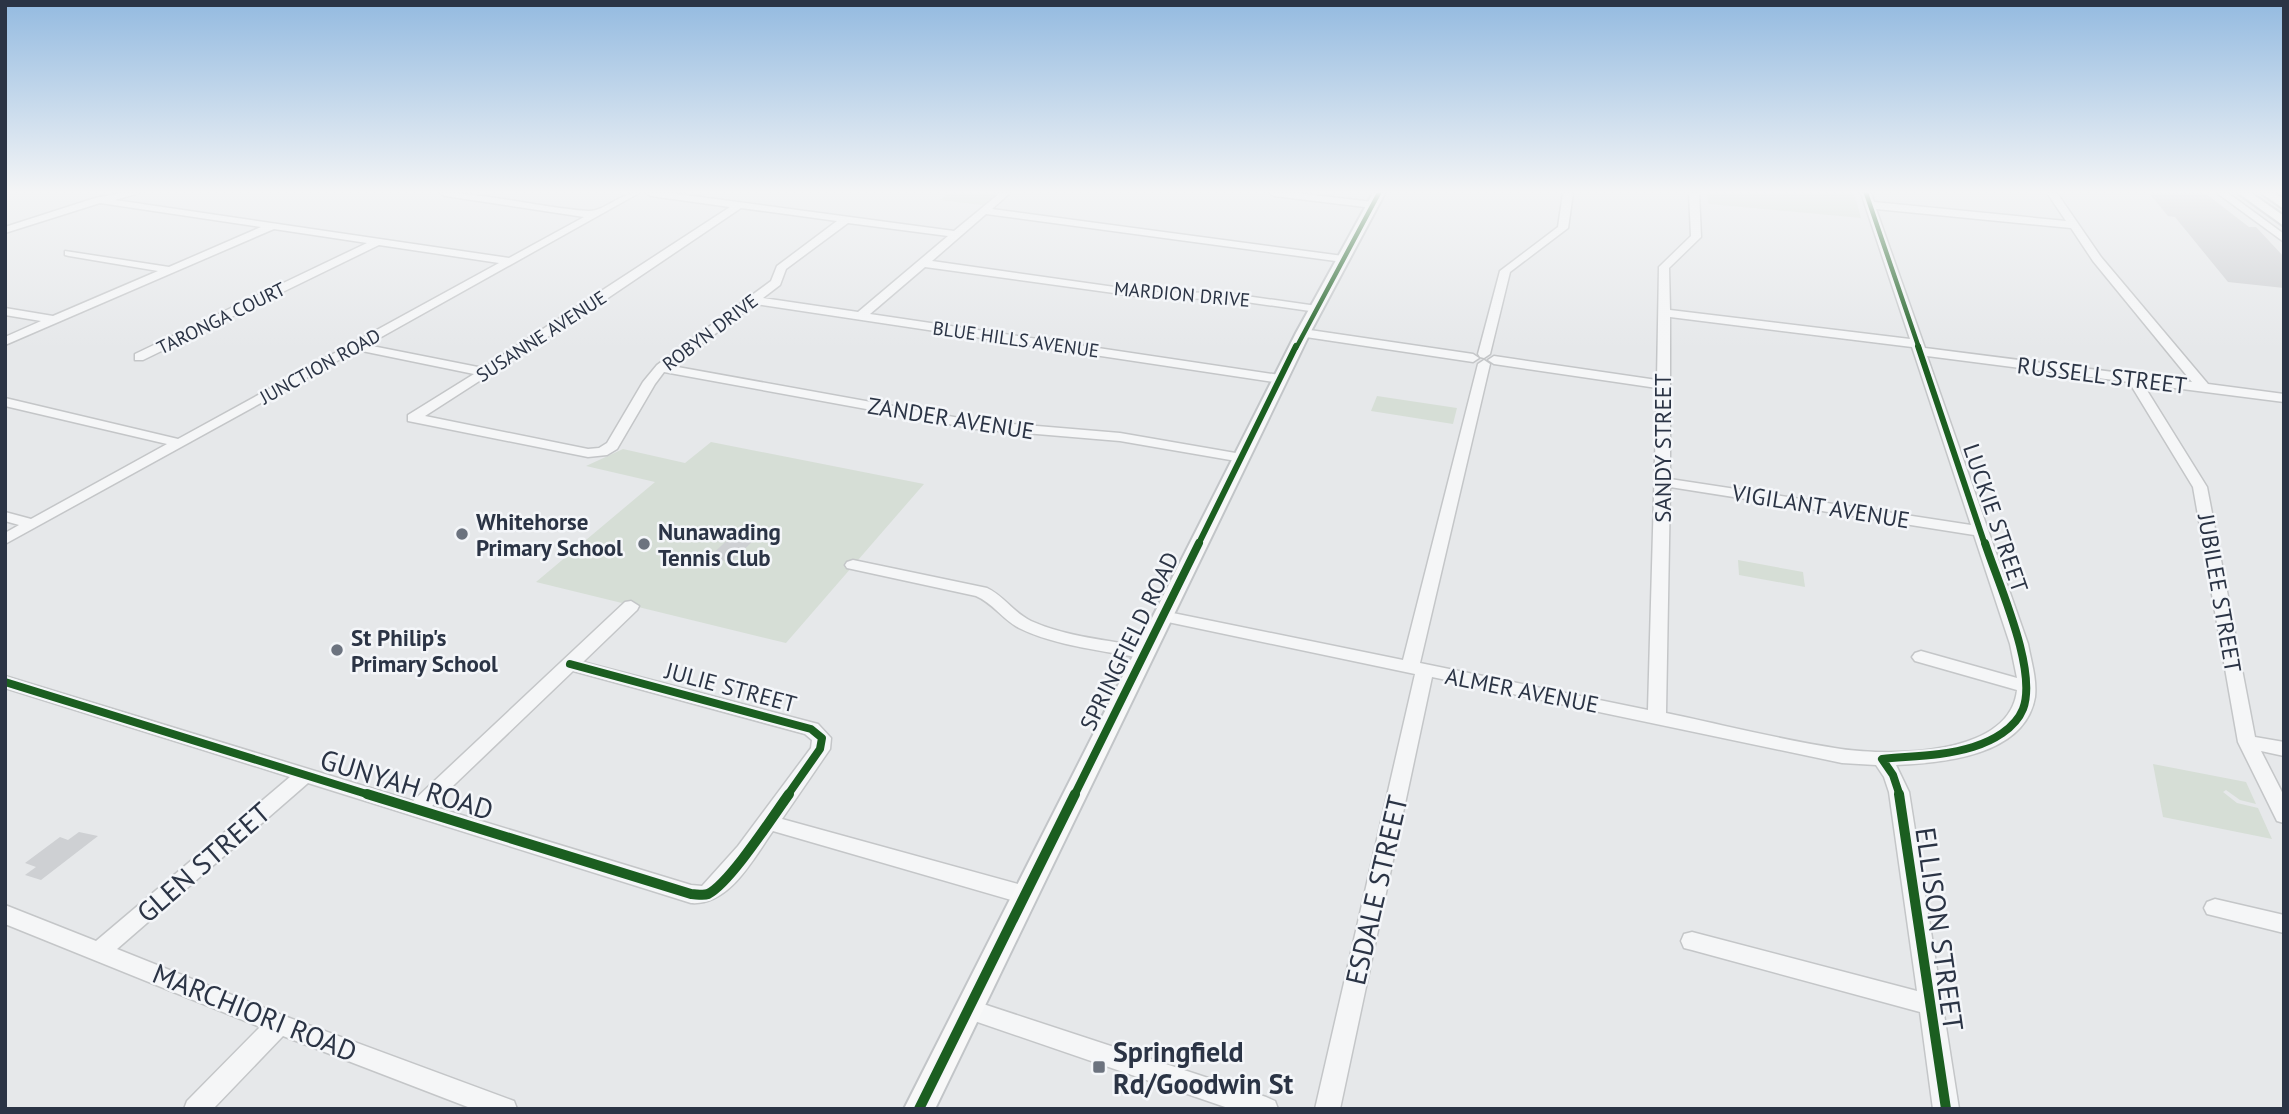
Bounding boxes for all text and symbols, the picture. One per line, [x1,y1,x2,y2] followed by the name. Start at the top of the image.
[153,276,290,359] street label: TARONGA COURT
[1113,276,1251,312] street label: MARDION DRIVE
[471,285,611,387] street label: SUSANNE AVENUE
[658,288,762,376] street label: ROBYN DRIVE
[931,315,1101,363] street label: BLUE HILLS AVENUE
[254,323,385,410] street label: JUNCTION ROAD
[2016,350,2189,400] street label: RUSSELL STREET
[1648,373,1677,523] street label: SANDY STREET
[866,391,1036,445] street label: ZANDER AVENUE
[1957,440,2035,596] street label: LUCKIE STREET
[1729,477,1912,534] street label: VIGILANT AVENUE
[476,507,623,562] place label: Whitehorse Primary School
[2192,510,2248,675] street label: JUBILEE STREET
[658,517,781,572] place label: Nunawading Tennis Club
[454,526,470,542] marker: Whitehorse Primary School
[636,536,652,552] marker: Nunawading Tennis Club
[1073,547,1185,735] street label: SPRINGFIELD ROAD
[351,623,498,678] place label: St Philip's Primary School
[329,642,345,658] marker: St Philip's Primary School
[661,655,800,719] street label: JULIE STREET
[1443,661,1601,719] street label: ALMER AVENUE
[316,740,498,828] street label: GUNYAH ROAD
[1336,791,1416,988] street label: ESDALE STREET
[128,793,278,930] street label: GLEN STREET
[1907,825,1973,1034] street label: ELLISON STREET
[148,954,362,1070] street label: MARCHIORI ROAD
[1113,1033,1293,1102] place label: Springfield Rd/Goodwin St
[1091,1059,1107,1075] marker: Springfield Rd/Goodwin St

